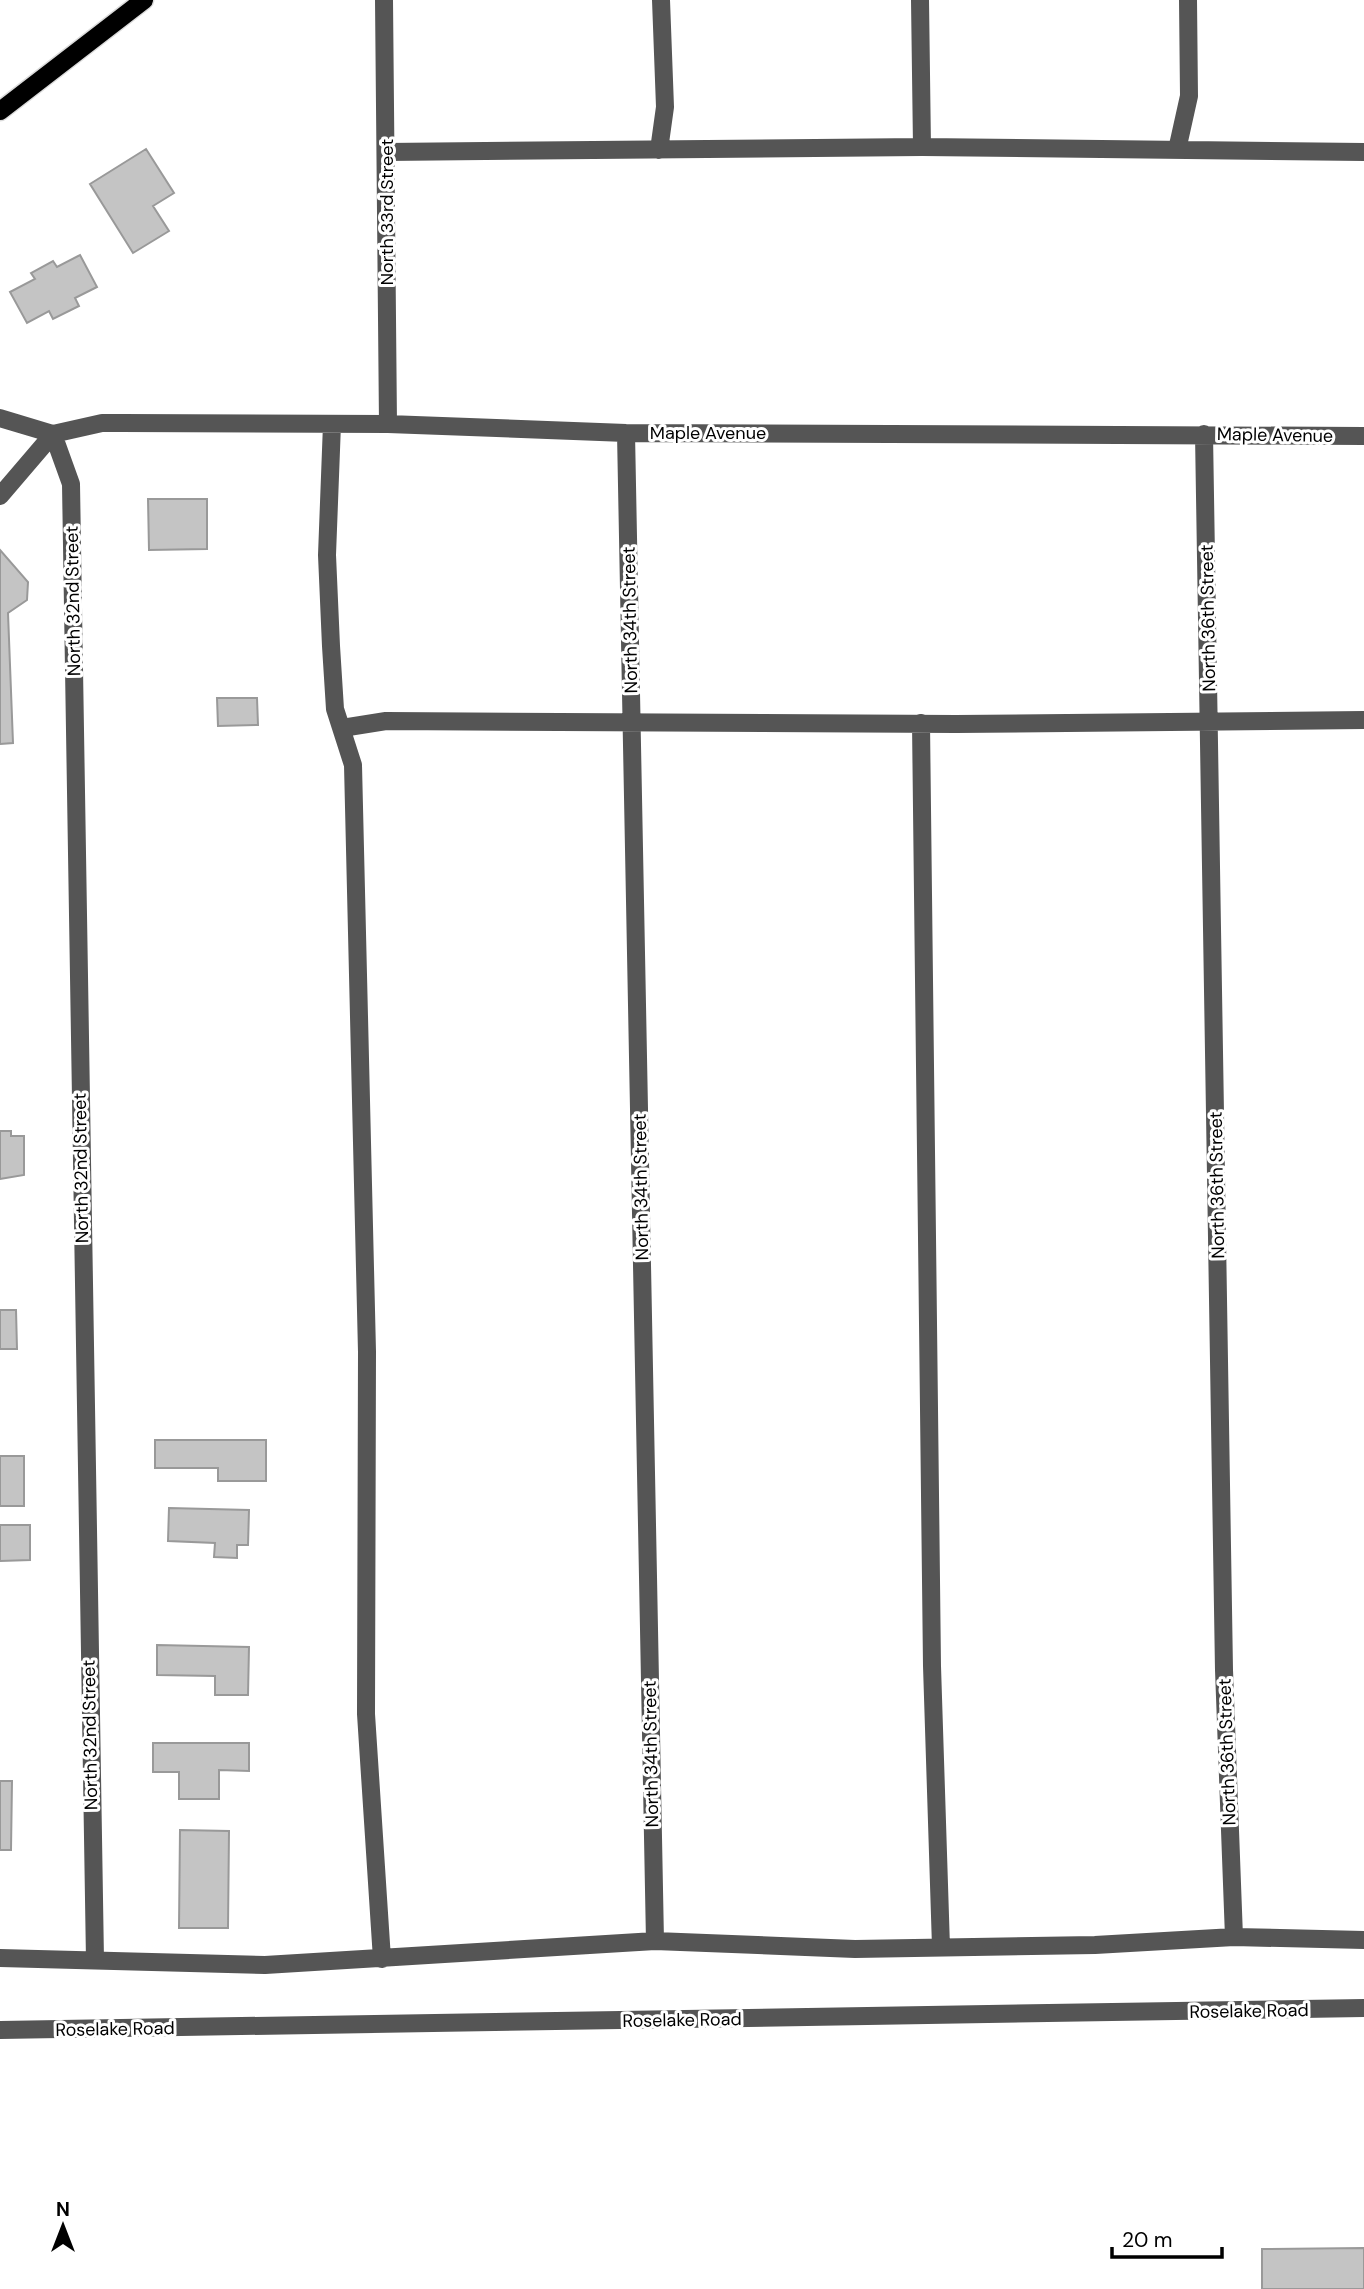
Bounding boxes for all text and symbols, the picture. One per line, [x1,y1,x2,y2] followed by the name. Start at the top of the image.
[375,139,399,285] street label: North 33rd Street
[650,421,766,445] street label: Maple Avenue
[1217,422,1333,448] street label: Maple Avenue
[60,526,86,676] street label: North 32nd Street
[1195,544,1221,692] street label: North 36th Street
[617,546,643,694] street label: North 34th Street
[68,1093,94,1243] street label: North 32nd Street
[1204,1111,1230,1259] street label: North 36th Street
[628,1113,654,1261] street label: North 34th Street
[77,1660,103,1810] street label: North 32nd Street
[1212,1678,1242,1826] street label: North 36th Street
[638,1680,664,1828] street label: North 34th Street
[1189,1998,1309,2024] street label: Roselake Road
[622,2007,742,2033] street label: Roselake Road
[55,2016,175,2042] street label: Roselake Road
[28,2191,98,2261] north arrow
[56,2197,70,2222] text: N
[1112,2216,1222,2260] scale bar
[1122,2226,1173,2254] text: 20 m

